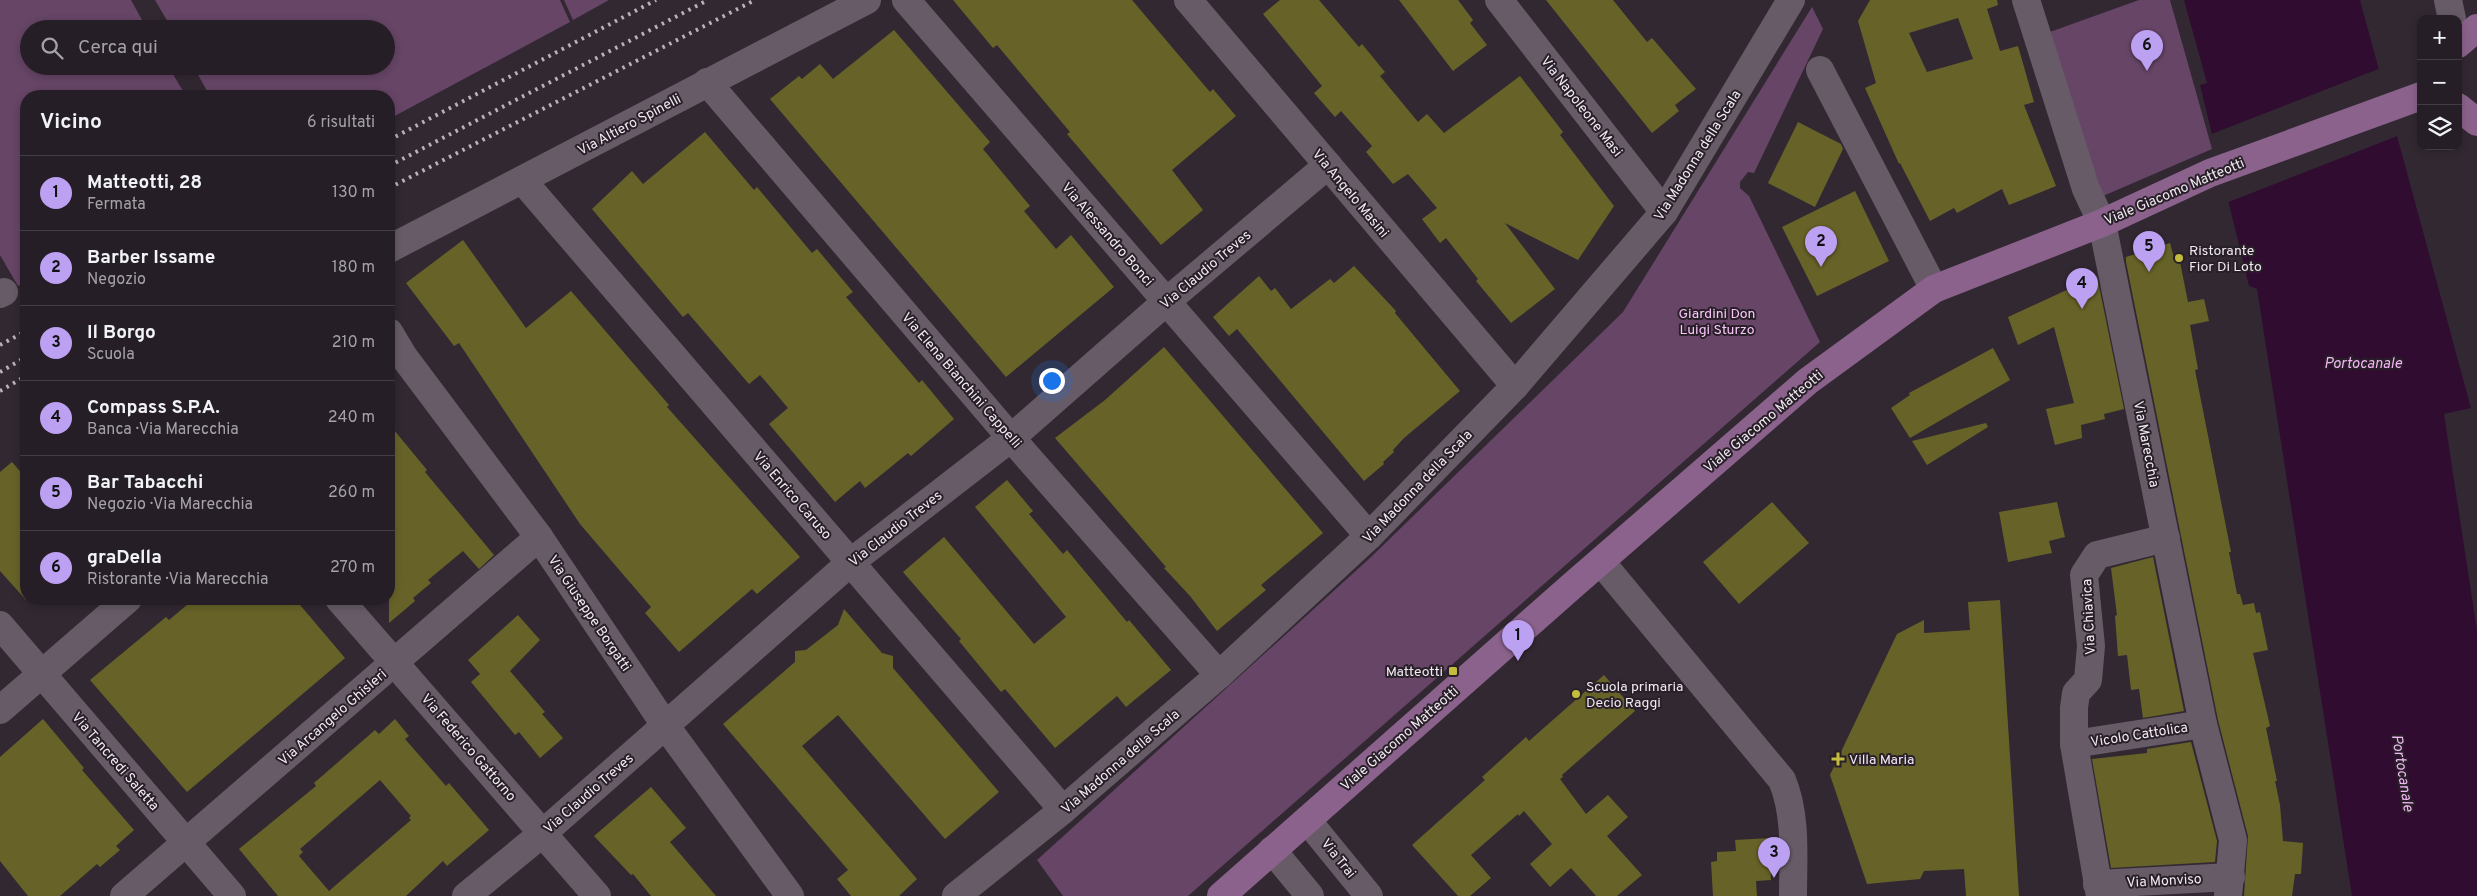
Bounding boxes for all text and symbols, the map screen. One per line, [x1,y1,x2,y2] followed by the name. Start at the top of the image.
[2417,15,2462,150] map controls
[2417,15,2462,60] button: +
[20,20,395,75] search box
[2131,30,2163,71] pin: 6
[38,34,66,62] icon: search
[78,36,158,60] text: Cerca qui
[1536,53,1625,161] street label: Via Napoleone Masi
[2417,60,2462,105] button: −
[1651,87,1745,224] street label: Via Madonna della Scala
[575,91,684,160] street label: Via Altiero Spinelli
[2417,105,2462,150] button: layers
[40,109,102,136] text: Vicino
[307,113,375,133] text: 6 risultati
[1308,146,1392,242] street label: Via Angelo Masini
[2102,155,2247,230] street label: Viale Giacomo Matteotti
[87,171,202,195] text: Matteotti, 28
[1057,180,1157,290] street label: Via Alessandro Bonci
[53,183,59,203] text: 1
[332,183,375,203] text: 130 m
[87,195,146,215] text: Fermata
[1805,226,1837,267] pin: 2
[1157,227,1255,313] street label: Via Claudio Treves
[2133,231,2165,272] pin: 5
[2189,243,2262,276] place label: Ristorante Fior Di Loto
[87,246,215,270] text: Barber Issame
[2173,252,2185,264] marker: Ristorante Fior Di Loto
[51,258,61,278] text: 2
[332,258,375,278] text: 180 m
[2066,268,2098,309] pin: 4
[87,270,146,290] text: Negozio
[1678,306,1756,339] park label: Giardini Don Luigi Sturzo
[897,310,1024,452] street label: Via Elena Bianchini Cappelli
[87,321,156,345] text: Il Borgo
[51,333,61,353] text: 3
[332,333,375,353] text: 210 m
[87,345,135,365] text: Scuola
[2324,355,2402,374] water label: Portocanale
[1701,367,1827,477] street label: Viale Giacomo Matteotti
[1039,368,1065,394] your location
[87,396,220,420] text: Compass S.P.A.
[2129,400,2162,489] street label: Via Marecchia
[51,408,61,428] text: 4
[328,408,375,428] text: 240 m
[87,420,239,440] text: Banca · Via Marecchia
[1360,427,1477,547] street label: Via Madonna della Scala
[749,449,835,544] street label: Via Enrico Caruso
[87,471,203,495] text: Bar Tabacchi
[51,483,61,503] text: 5
[328,483,375,503] text: 260 m
[846,488,946,571] street label: Via Claudio Treves
[87,495,253,515] text: Negozio · Via Marecchia
[87,546,162,570] text: graDella
[544,553,634,675] street label: Via Giuseppe Borgatti
[51,558,61,578] text: 6
[330,558,375,578] text: 270 m
[87,570,268,590] text: Ristorante · Via Marecchia
[2079,578,2100,655] street label: Via Chiavica
[1502,620,1534,661] pin: 1
[1386,664,1443,681] place label: Matteotti
[1447,665,1459,677] marker: Matteotti
[275,666,391,770] street label: Via Arcangelo Ghisleri
[1586,679,1683,712] place label: Scuola primaria Decio Raggi
[1338,683,1462,795] street label: Viale Giacomo Matteotti
[1570,688,1582,700] marker: Scuola primaria Decio Raggi
[417,691,519,805] street label: Via Federico Gattorno
[1058,706,1183,818] street label: Via Madonna della Scala
[68,709,162,815] street label: Via Tancredi Saletta
[2089,719,2189,752] street label: Vicolo Cattolica
[2386,733,2417,813] water label: Portocanale
[541,750,637,838] street label: Via Claudio Treves
[1831,752,1845,766] marker: Villa Maria
[1849,752,1914,769] place label: Villa Maria
[1317,836,1359,882] street label: Via Trai
[1758,837,1790,878] pin: 3
[2126,871,2202,892] street label: Via Monviso

